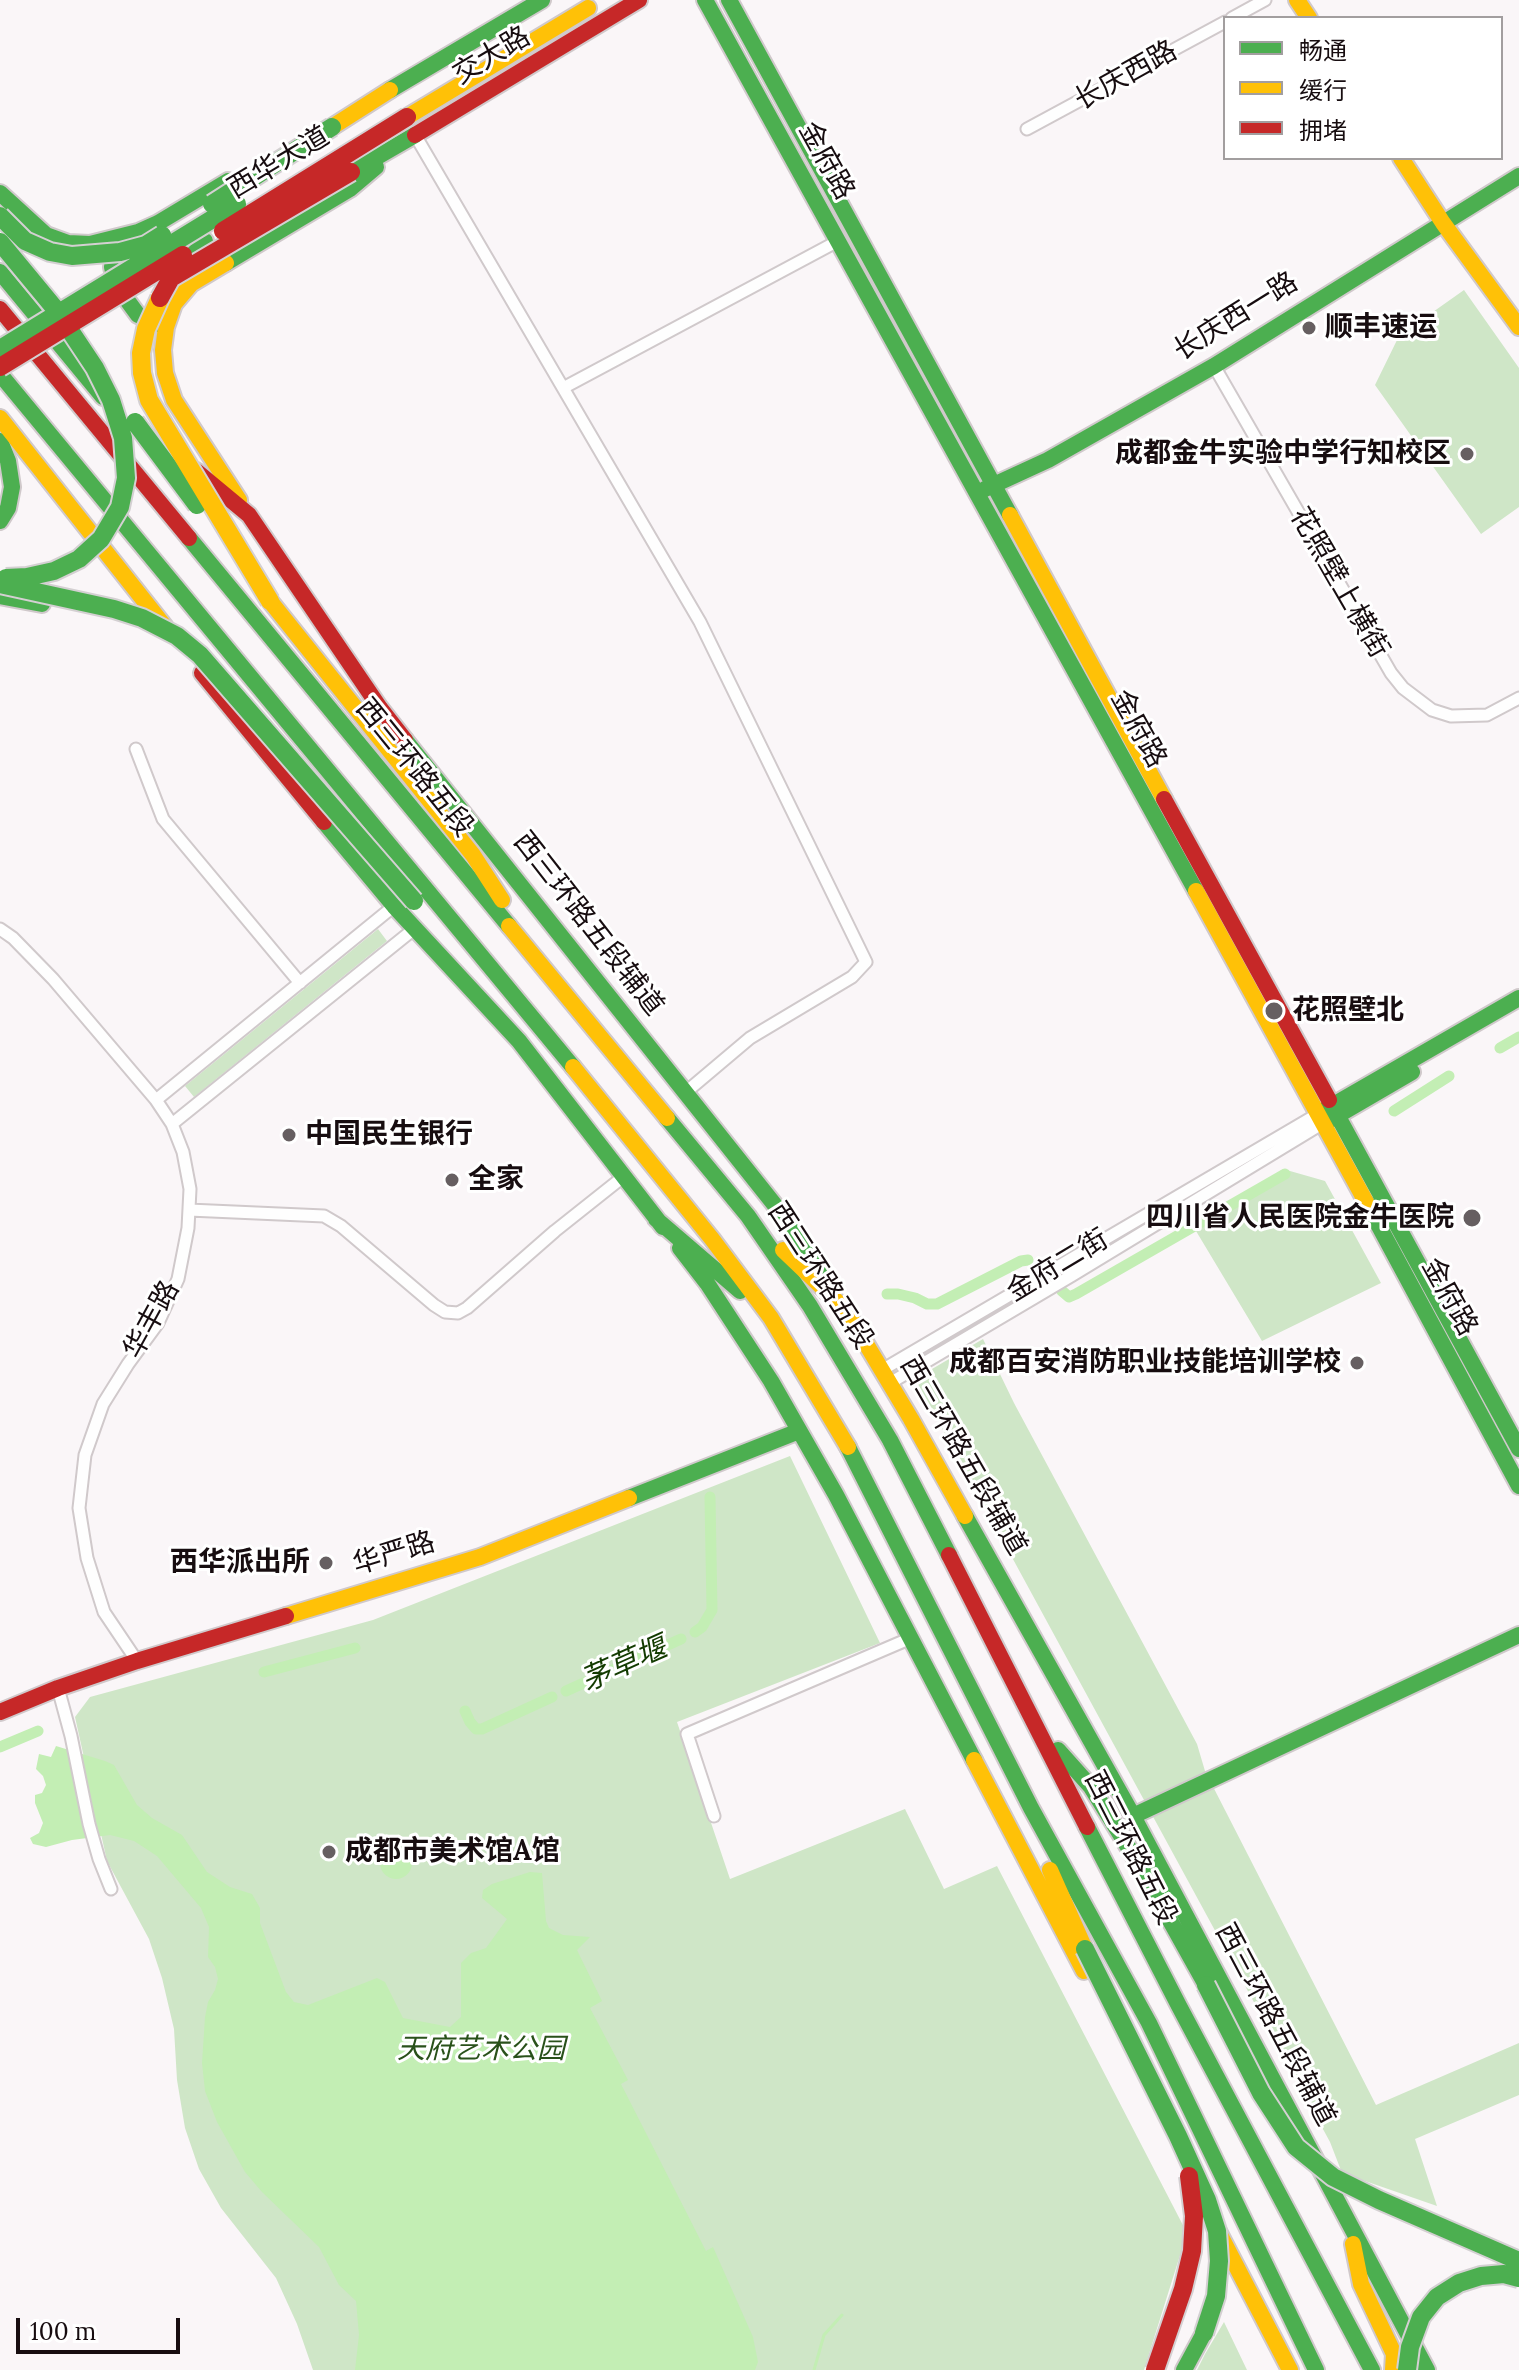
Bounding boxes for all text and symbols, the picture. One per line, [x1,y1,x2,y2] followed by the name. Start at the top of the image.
[1223,16,1503,160] legend
[447,20,537,92] street label: 交大路
[1069,34,1183,118] street label: 长庆西路
[1299,35,1347,66] text: 畅通
[1299,75,1347,106] text: 缓行
[1299,115,1347,146] text: 拥堵
[791,116,861,206] street label: 金府路
[222,120,336,206] street label: 西华大道
[1168,266,1304,368] street label: 长庆西一路
[1325,311,1437,345] place label: 顺丰速运
[1300,319,1318,337] marker: 顺丰速运
[1115,437,1451,471] place label: 成都金牛实验中学行知校区
[1458,445,1476,463] marker: 成都金牛实验中学行知校区
[1282,502,1396,664] street label: 花照壁上横街
[1103,684,1173,774] street label: 金府路
[348,692,480,844] street label: 西三环路五段
[506,825,670,1023] street label: 西三环路五段辅道
[1292,994,1404,1028] place label: 花照壁北
[1263,1000,1285,1022] marker: 花照壁北
[305,1118,473,1152] place label: 中国民生银行
[280,1126,298,1144] marker: 中国民生银行
[468,1163,524,1197] place label: 全家
[443,1171,461,1189] marker: 全家
[760,1196,880,1356] street label: 西三环路五段
[1146,1201,1454,1235] place label: 四川省人民医院金牛医院
[1461,1207,1483,1229] marker: 四川省人民医院金牛医院
[1001,1223,1115,1309] street label: 金府二街
[1414,1252,1484,1342] street label: 金府路
[117,1275,187,1365] street label: 华丰路
[949,1346,1341,1380] place label: 成都百安消防职业技能培训学校
[892,1351,1034,1561] street label: 西三环路五段辅道
[1348,1354,1366,1372] marker: 成都百安消防职业技能培训学校
[349,1526,439,1582] street label: 华严路
[170,1546,310,1580] place label: 西华派出所
[317,1554,335,1572] marker: 西华派出所
[576,1630,672,1700] water label: 茅草堰
[1077,1766,1183,1930] street label: 西三环路五段
[345,1835,560,1869] place label: 成都市美术馆A馆
[320,1843,338,1861] marker: 成都市美术馆A馆
[1208,1918,1342,2132] street label: 西三环路五段辅道
[397,2033,565,2067] park label: 天府艺术公园
[20,2302,184,2352] scale bar
[30,2316,96,2347] text: 100 m

